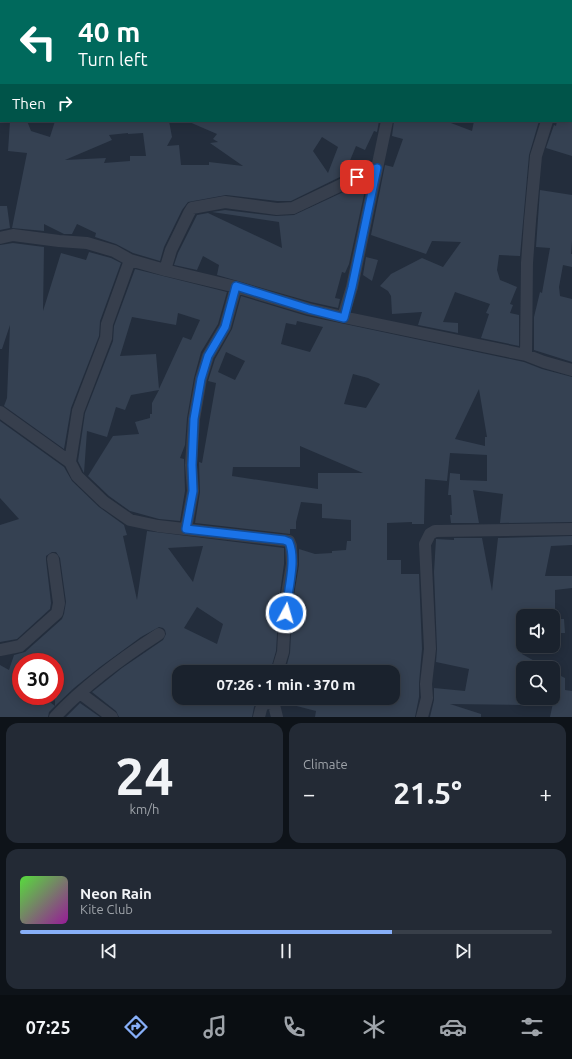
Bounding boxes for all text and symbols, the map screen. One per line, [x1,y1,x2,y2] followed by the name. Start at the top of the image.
[12,16,64,68] icon: left
[78,16,140,47] text: 40 m
[78,49,148,69] text: Turn left
[54,92,76,114] icon: right
[12,95,46,112] text: Then
[340,160,374,194] pin
[346,166,368,188] icon: arrive
[265,592,307,634] position arrow
[516,609,560,705] map controls
[516,609,560,653] button: sound
[12,653,64,705] speed limit sign: 30
[516,661,560,705] button: search
[217,676,355,693] text: 07:26 · 1 min · 370 m
[115,747,174,805] text: 24
[303,757,348,771] text: Climate
[393,776,462,810] text: 21.5°
[303,781,315,806] text: −
[540,781,552,806] text: +
[129,802,160,816] text: km/h
[80,885,152,902] text: Neon Rain
[80,902,133,916] text: Kite Club
[98,940,120,962] icon: previous
[275,940,297,962] icon: pause
[452,940,474,962] icon: next
[122,1013,150,1041] icon: directions
[201,1013,229,1041] icon: music
[280,1013,308,1041] icon: phone
[360,1013,388,1041] icon: climate
[439,1013,467,1041] icon: car
[518,1013,546,1041] icon: filters
[26,1017,71,1037] text: 07:25

